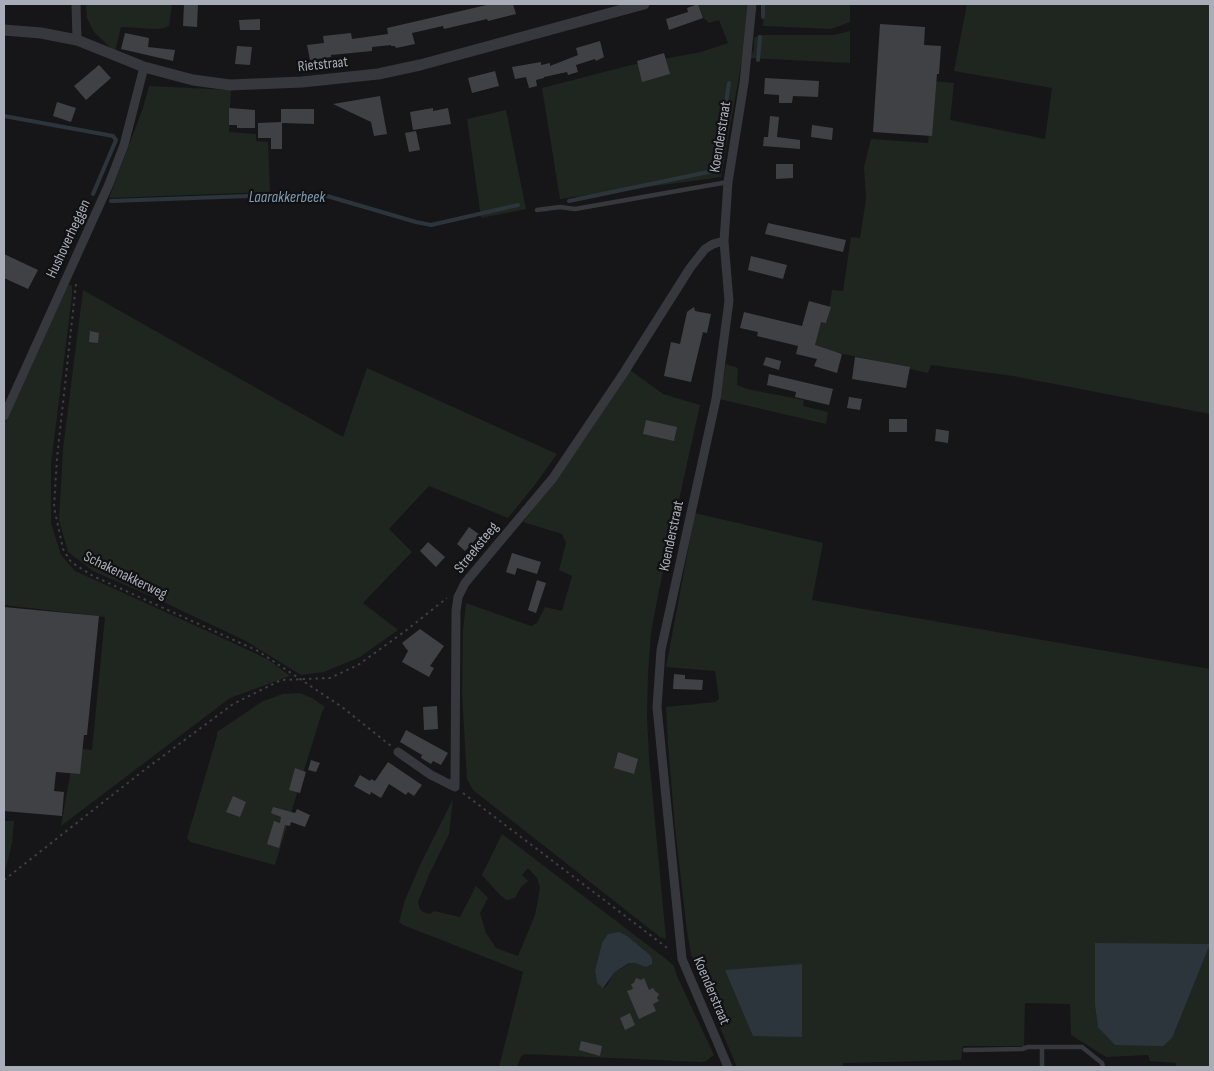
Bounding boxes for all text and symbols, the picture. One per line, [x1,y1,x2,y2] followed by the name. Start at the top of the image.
[297,53,349,77] street label: Rietstraat
[707,100,735,174] street label: Koenderstraat
[249,188,325,208] water label: Laarakkerbeek
[43,197,95,281] street label: Hushoverheggen
[656,499,688,573] street label: Koenderstraat
[451,519,503,577] street label: Streeksteeg
[80,548,170,604] street label: Schakenakkerweg
[689,954,733,1028] street label: Koenderstraat

